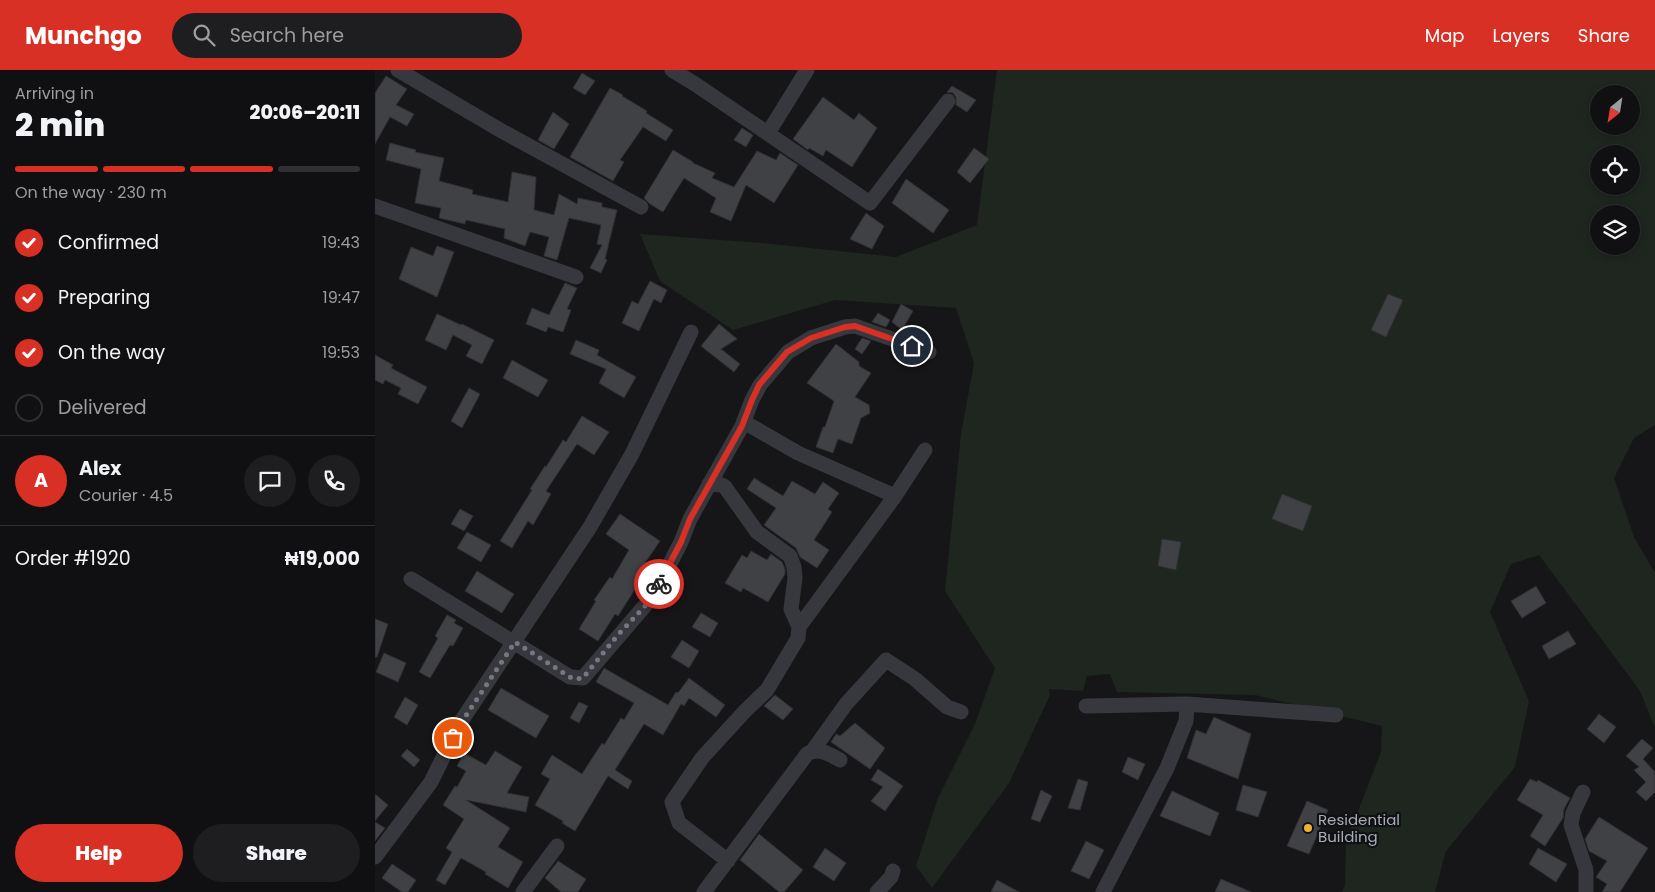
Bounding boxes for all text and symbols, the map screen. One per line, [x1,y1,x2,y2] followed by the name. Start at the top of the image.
[172,13,522,58] search box
[25,19,142,52] text: Munchgo
[190,21,218,49] icon: search
[230,22,344,49] text: Search here
[1425,23,1465,48] text: Map
[1493,23,1550,48] text: Layers
[1578,23,1630,48] text: Share
[15,82,94,105] text: Arriving in
[1590,85,1640,135] north arrow
[1590,85,1640,255] map controls
[250,99,360,126] text: 20:06–20:11
[15,102,105,147] text: 2 min
[1590,145,1640,195] button: locate
[15,181,167,204] text: On the way · 230 m
[1590,205,1640,255] button: layers
[15,229,43,257] icon: check
[58,229,159,256] text: Confirmed
[322,231,360,254] text: 19:43
[15,284,43,312] icon: check
[58,284,150,311] text: Preparing
[323,286,360,309] text: 19:47
[891,325,933,367] pin
[898,332,926,360] icon: home
[15,339,43,367] icon: check
[58,339,165,366] text: On the way
[322,341,360,364] text: 19:53
[58,394,147,421] text: Delivered
[79,455,121,482] text: Alex
[244,455,296,507] button: chat
[308,455,360,507] button: phone
[34,467,48,494] text: A
[79,484,173,507] text: Courier · 4.5
[15,545,131,572] text: Order #1920
[285,545,360,572] text: ₦19,000
[634,559,684,609] courier
[645,570,673,598] icon: bike
[432,717,474,759] pin
[439,724,467,752] icon: bag
[1318,809,1400,847] place label: Residential Building
[1302,822,1314,834] marker: Residential Building
[15,824,183,882] button: Help
[193,824,360,882] button: Share

